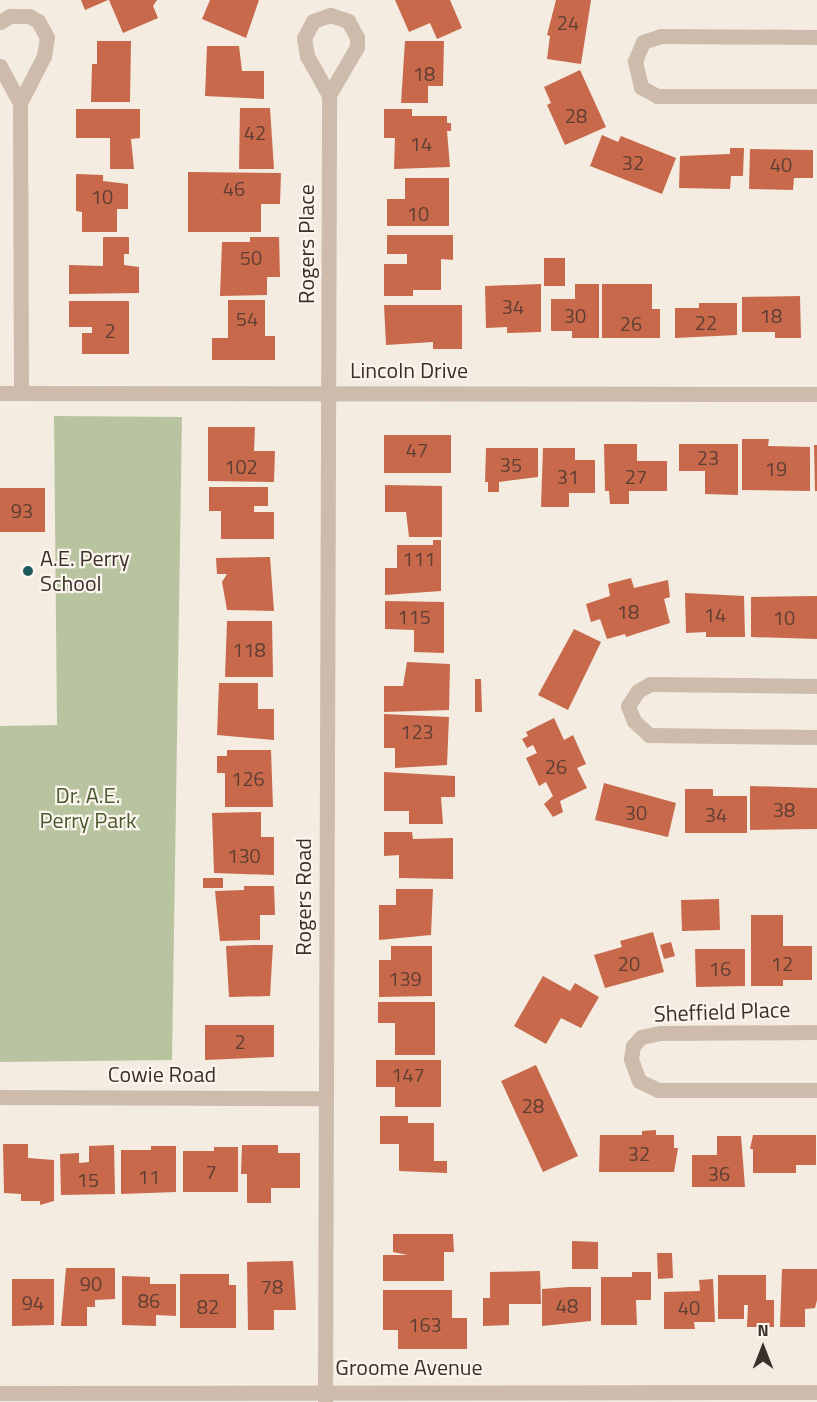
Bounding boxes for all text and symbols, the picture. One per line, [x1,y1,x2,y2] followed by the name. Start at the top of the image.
[557,10,579,34] house number: 24
[413,61,435,85] house number: 18
[565,103,587,127] house number: 28
[244,120,266,144] house number: 42
[410,131,432,155] house number: 14
[622,150,644,174] house number: 32
[770,152,792,176] house number: 40
[223,176,245,200] house number: 46
[91,184,113,208] house number: 10
[294,184,320,304] street label: Rogers Place
[407,201,429,225] house number: 10
[240,245,262,269] house number: 50
[502,294,524,318] house number: 34
[564,303,586,327] house number: 30
[760,303,782,327] house number: 18
[236,306,258,330] house number: 54
[695,310,717,334] house number: 22
[620,311,642,335] house number: 26
[104,318,116,342] house number: 2
[350,358,468,384] street label: Lincoln Drive
[406,437,428,461] house number: 47
[697,445,719,469] house number: 23
[500,452,522,476] house number: 35
[224,454,258,478] house number: 102
[765,456,787,480] house number: 19
[557,464,579,488] house number: 31
[625,464,647,488] house number: 27
[11,498,33,522] house number: 93
[40,545,130,596] place label: A.E. Perry School
[402,546,436,570] house number: 111
[21,564,35,578] marker: A.E. Perry School
[617,599,639,623] house number: 18
[704,602,726,626] house number: 14
[397,604,431,628] house number: 115
[773,605,795,629] house number: 10
[232,637,266,661] house number: 118
[400,719,434,743] house number: 123
[545,754,567,778] house number: 26
[231,766,265,790] house number: 126
[40,782,136,834] park label: Dr. A.E. Perry Park
[773,797,795,821] house number: 38
[625,800,647,824] house number: 30
[705,802,727,826] house number: 34
[291,838,317,956] street label: Rogers Road
[227,843,261,867] house number: 130
[618,951,640,975] house number: 20
[771,951,793,975] house number: 12
[709,956,731,980] house number: 16
[388,966,422,990] house number: 139
[653,996,791,1028] street label: Sheffield Place
[234,1029,246,1053] house number: 2
[108,1062,216,1088] street label: Cowie Road
[391,1062,425,1086] house number: 147
[522,1093,544,1117] house number: 28
[628,1141,650,1165] house number: 32
[205,1159,217,1183] house number: 7
[708,1161,730,1185] house number: 36
[138,1164,160,1188] house number: 11
[77,1167,99,1191] house number: 15
[80,1271,102,1295] house number: 90
[261,1274,283,1298] house number: 78
[138,1288,160,1312] house number: 86
[22,1290,44,1314] house number: 94
[556,1293,578,1317] house number: 48
[197,1294,219,1318] house number: 82
[678,1295,700,1319] house number: 40
[408,1312,442,1336] house number: 163
[733,1318,793,1378] north arrow
[757,1318,769,1342] text: N
[335,1355,483,1381] street label: Groome Avenue

